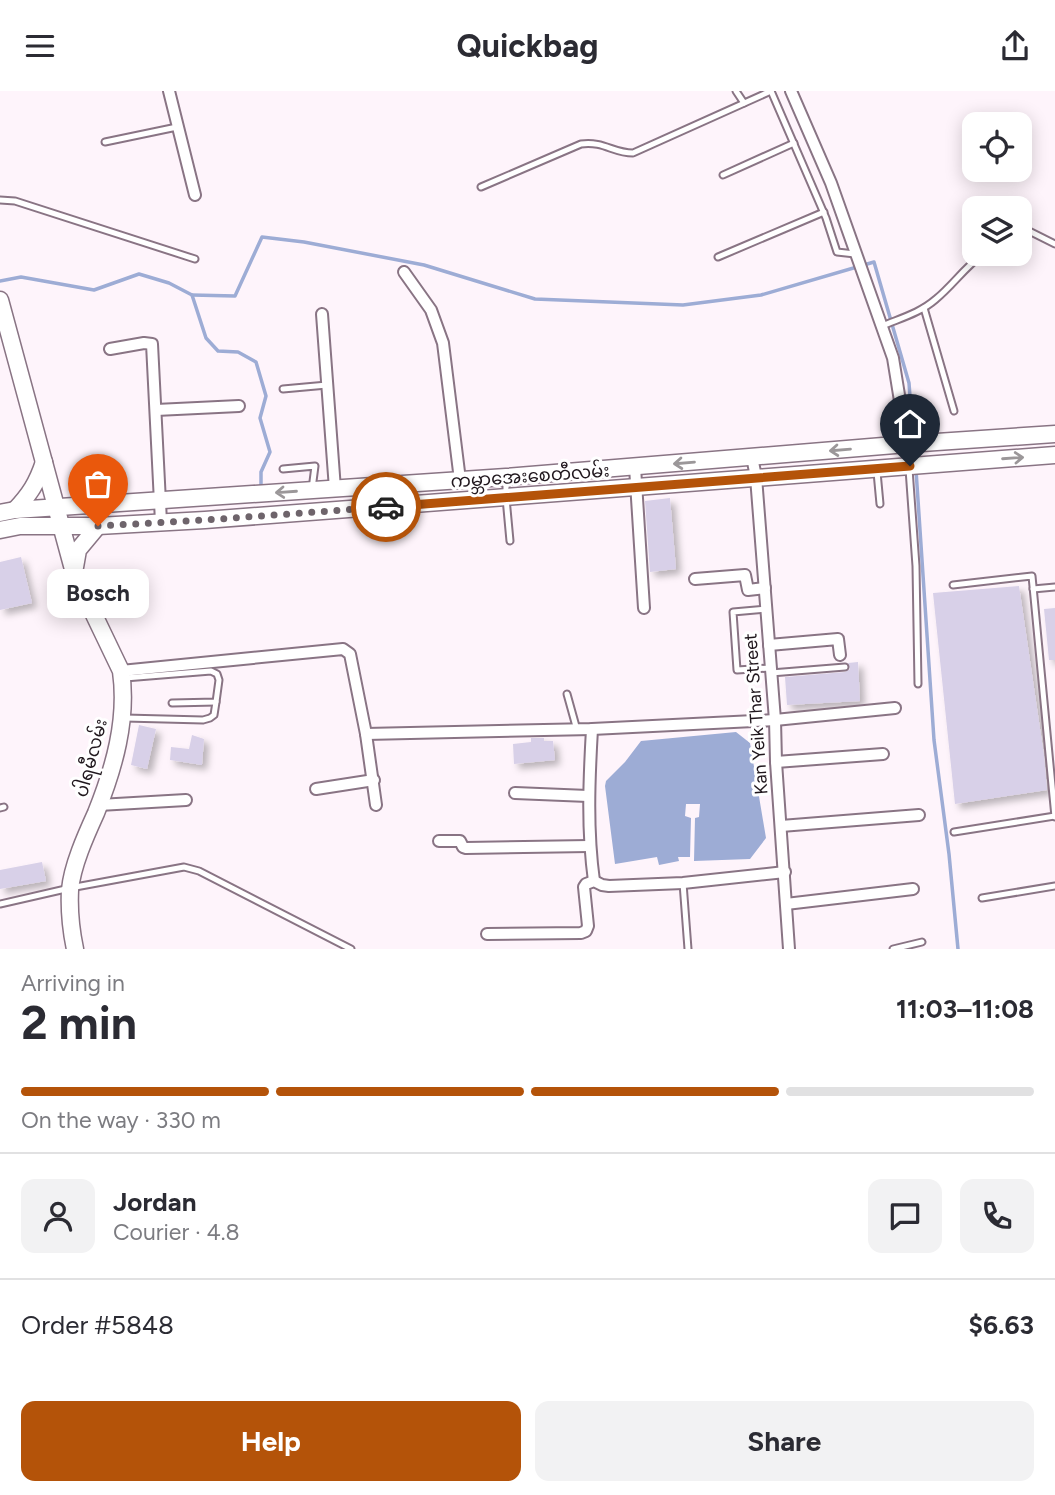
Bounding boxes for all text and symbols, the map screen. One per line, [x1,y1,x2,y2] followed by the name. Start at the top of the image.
[21,27,59,65] icon: menu
[457,27,598,65] text: Quickbag
[996,27,1034,65] icon: share
[962,112,1032,266] map controls
[962,112,1032,182] button: locate
[962,196,1032,266] button: layers
[880,394,940,466] pin
[891,405,929,443] icon: home
[830,444,852,457] one-way arrow
[1001,451,1024,464] one-way arrow
[68,454,128,526] pin
[450,456,611,497] street label: ကမ္ဘာအေးစေတီလမ်း
[673,457,695,470] one-way arrow
[79,465,117,503] icon: bag
[351,472,421,542] courier
[274,486,297,499] one-way arrow
[367,488,405,526] icon: car
[47,568,149,617] callout: Bosch
[66,579,130,607] text: Bosch
[739,632,773,795] street label: Kan Yeik Thar Street
[67,716,116,801] street label: ပါရမီလမ်း
[21,969,125,997] text: Arriving in
[896,993,1034,1025] text: 11:03–11:08
[21,995,137,1051] text: 2 min
[21,1106,221,1134] text: On the way · 330 m
[21,1179,95,1253] button: person
[868,1179,942,1253] button: chat
[960,1179,1034,1253] button: phone
[113,1186,196,1218] text: Jordan
[113,1218,240,1246] text: Courier · 4.8
[21,1309,174,1341] text: Order #5848
[969,1309,1034,1341] text: $6.63
[21,1401,521,1481] button: Help
[535,1401,1034,1481] button: Share

